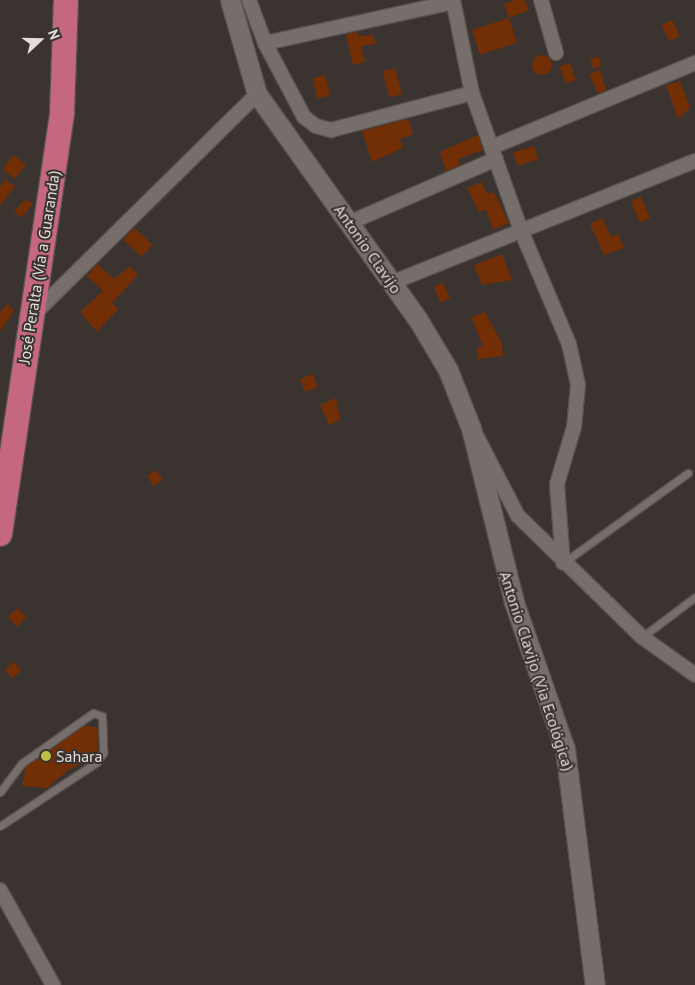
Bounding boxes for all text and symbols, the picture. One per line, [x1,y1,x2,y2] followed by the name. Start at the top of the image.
[15,15,65,65] north arrow
[44,27,64,42] text: N
[14,169,64,365] street label: José Peralta (Vía a Guaranda)
[330,201,406,297] street label: Antonio Clavijo
[496,569,578,773] street label: Antonio Clavijo (Via Ecológica)
[56,746,102,766] place label: Sahara
[40,750,52,762] marker: Sahara

